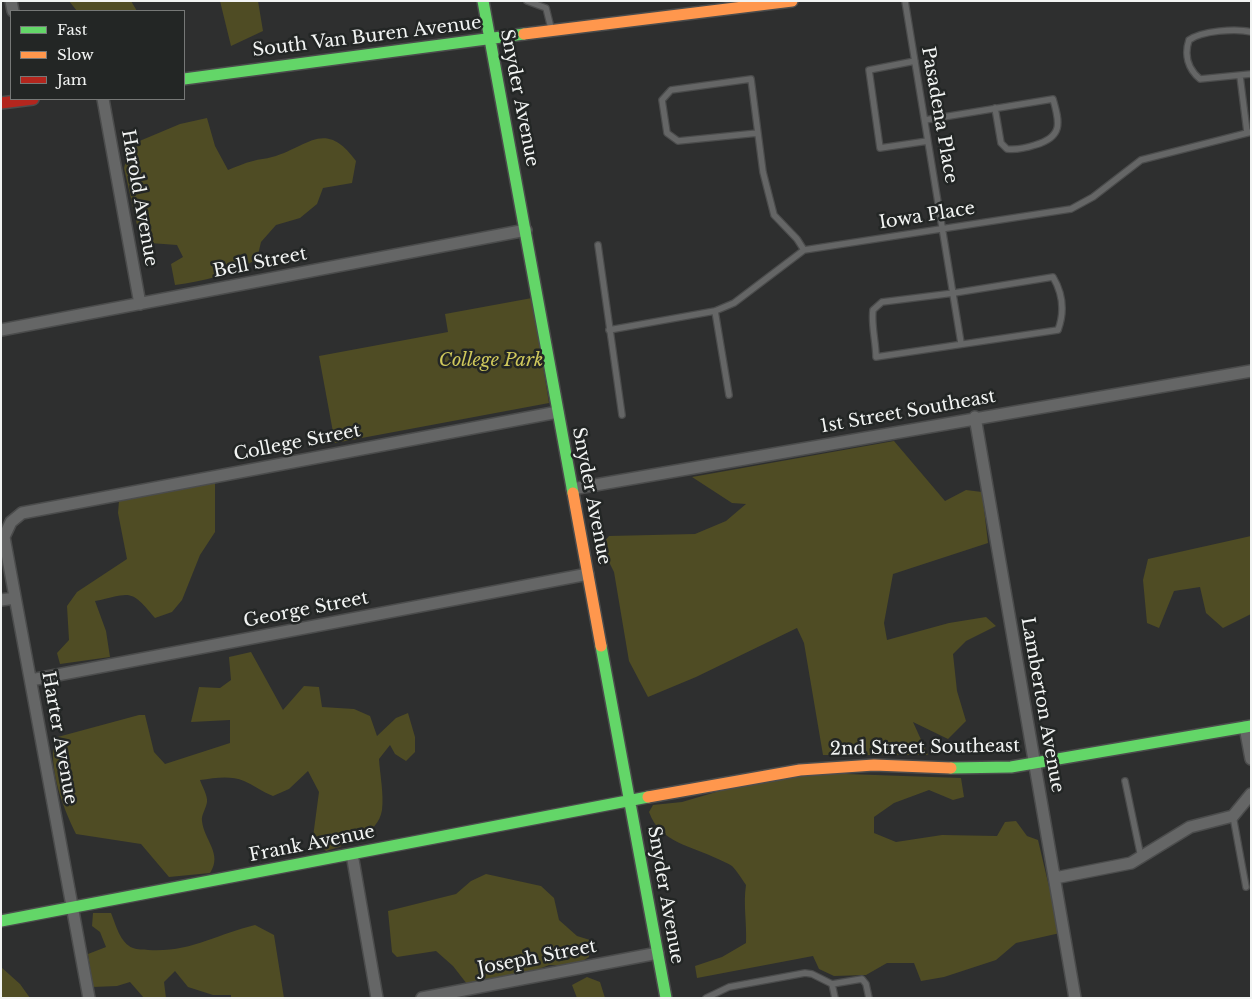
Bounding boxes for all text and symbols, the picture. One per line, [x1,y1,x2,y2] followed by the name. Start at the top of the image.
[10,10,185,100] legend
[251,12,483,62] street label: South Van Buren Avenue
[57,20,87,39] text: Fast
[495,27,543,169] street label: Snyder Avenue
[57,45,94,64] text: Slow
[916,45,962,185] street label: Pasadena Place
[57,70,87,89] text: Jam
[116,128,162,268] street label: Harold Avenue
[877,198,977,234] street label: Iowa Place
[211,243,309,283] street label: Bell Street
[439,350,543,372] park label: College Park
[819,386,997,438] street label: 1st Street Southeast
[232,420,362,466] street label: College Street
[567,425,615,567] street label: Snyder Avenue
[242,587,370,633] street label: George Street
[1016,616,1068,794] street label: Lamberton Avenue
[37,670,81,806] street label: Harter Avenue
[830,736,1020,760] street label: 2nd Street Southeast
[247,821,377,867] street label: Frank Avenue
[642,824,688,966] street label: Snyder Avenue
[476,936,598,980] street label: Joseph Street

